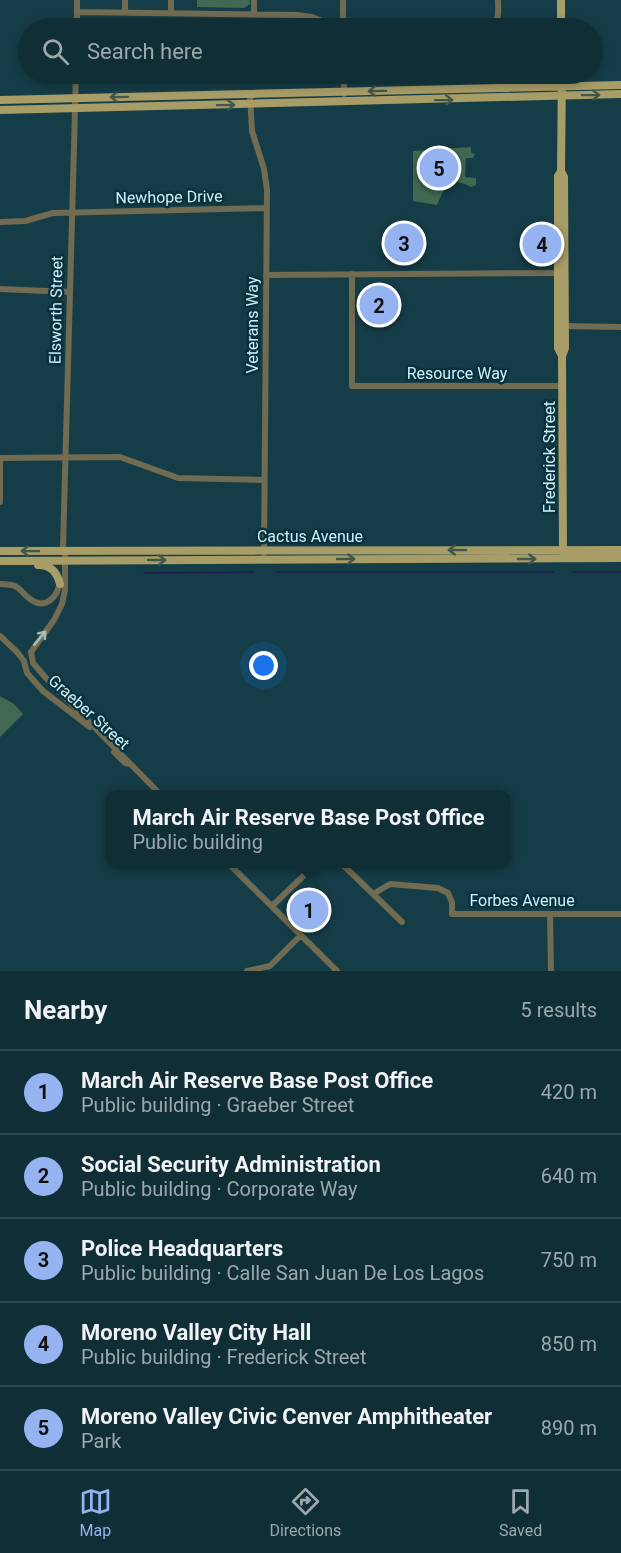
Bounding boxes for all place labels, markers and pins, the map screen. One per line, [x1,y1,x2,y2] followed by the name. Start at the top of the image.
[420,146,458,190] pin: 5
[384,220,424,266] pin: 3
[522,222,562,266] pin: 4
[360,282,398,328] pin: 2
[290,888,328,932] pin: 1

